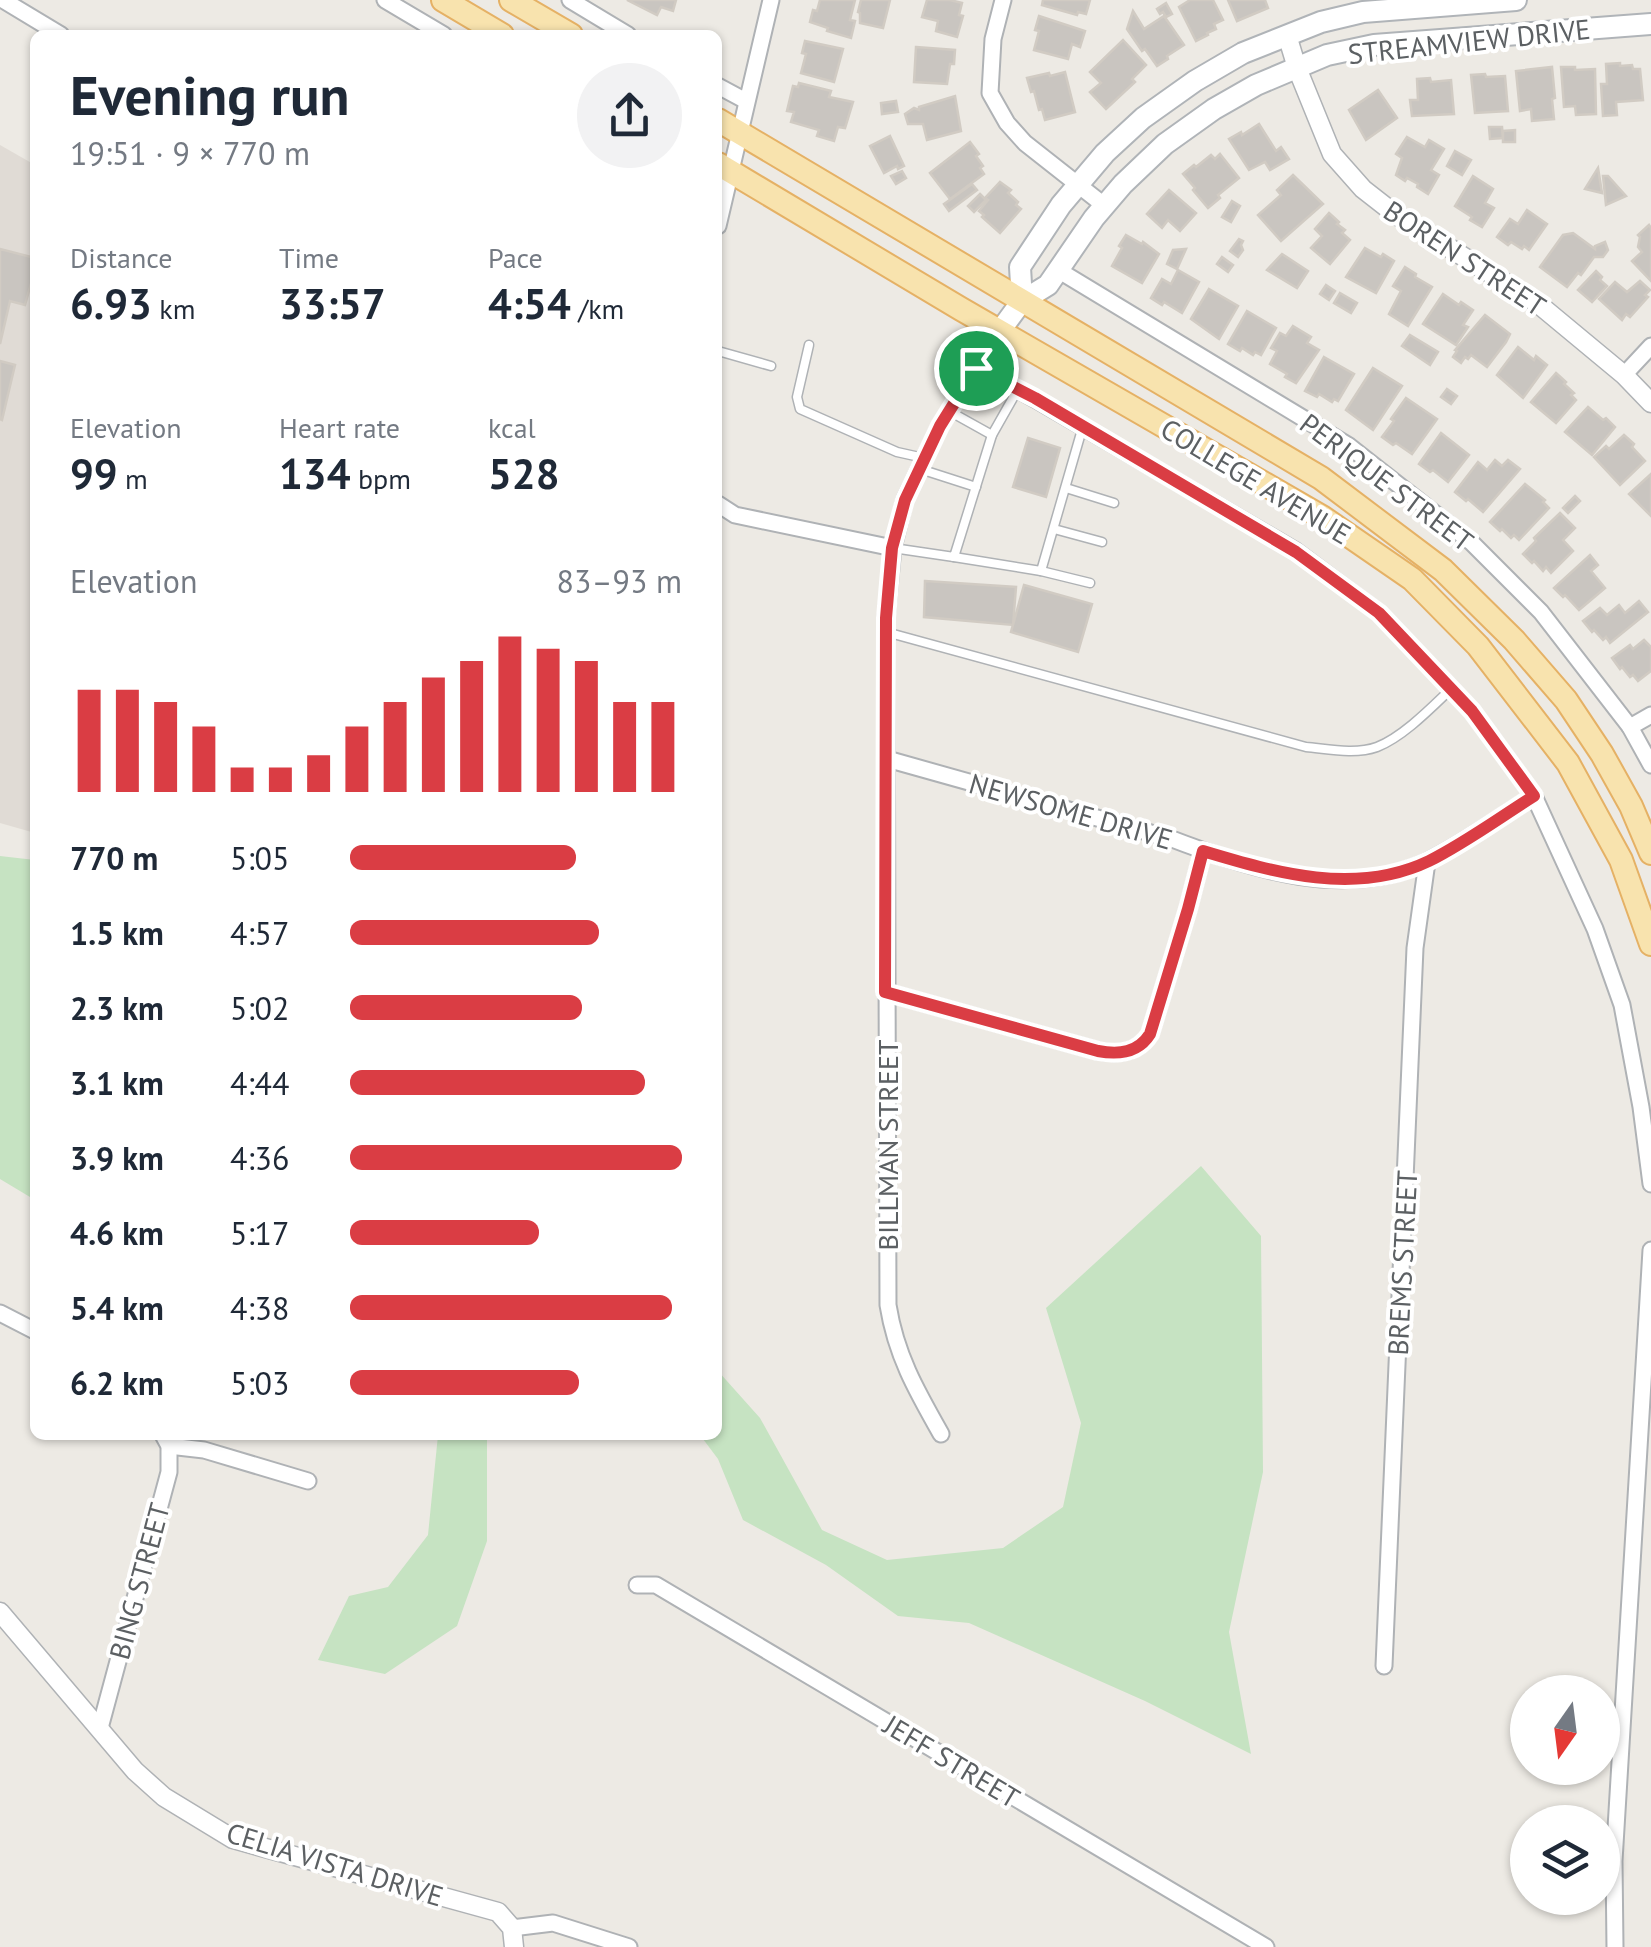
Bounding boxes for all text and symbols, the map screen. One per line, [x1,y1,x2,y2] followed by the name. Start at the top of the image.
[1346,10,1592,72] street label: STREAMVIEW DRIVE
[70,59,350,130] text: Evening run
[577,63,682,168] button: share
[70,132,310,174] text: 19:51 · 9 × 770 m
[1377,192,1554,324] street label: BOREN STREET
[70,239,173,276] text: Distance
[279,239,339,276] text: Time
[488,239,543,276] text: Pace
[70,276,152,331] text: 6.93
[279,276,386,331] text: 33:57
[488,276,571,331] text: 4:54
[152,290,195,327] text: km
[571,290,624,327] text: /km
[934,326,1019,411] pin
[949,341,1004,396] icon: arrive
[1293,405,1482,560] street label: PERIQUE STREET
[70,409,182,446] text: Elevation
[279,409,400,446] text: Heart rate
[488,409,536,446] text: kcal
[1154,410,1358,552] street label: COLLEGE AVENUE
[70,446,118,501] text: 99
[279,446,350,501] text: 134
[488,446,559,501] text: 528
[118,460,148,497] text: m
[350,460,411,497] text: bpm
[70,560,197,602] text: Elevation
[557,560,682,602] text: 83–93 m
[965,764,1177,858] street label: NEWSOME DRIVE
[70,837,158,879] text: 770 m
[230,837,289,879] text: 5:05
[70,912,164,954] text: 1.5 km
[230,912,289,954] text: 4:57
[70,987,164,1029] text: 2.3 km
[230,987,289,1029] text: 5:02
[869,1039,906,1250] street label: BILLMAN STREET
[70,1062,164,1104] text: 3.1 km
[230,1062,289,1104] text: 4:44
[70,1137,164,1179] text: 3.9 km
[230,1137,289,1179] text: 4:36
[1379,1169,1425,1356] street label: BREMS STREET
[70,1212,164,1254] text: 4.6 km
[230,1212,289,1254] text: 5:17
[70,1287,164,1329] text: 5.4 km
[230,1287,289,1329] text: 4:38
[70,1362,164,1404] text: 6.2 km
[230,1362,289,1404] text: 5:03
[100,1498,178,1663] street label: BING STREET
[1510,1675,1620,1785] north arrow
[1510,1675,1620,1915] map controls
[876,1705,1027,1816] street label: JEFF STREET
[1510,1805,1620,1915] button: layers
[222,1813,448,1915] street label: CELIA VISTA DRIVE

